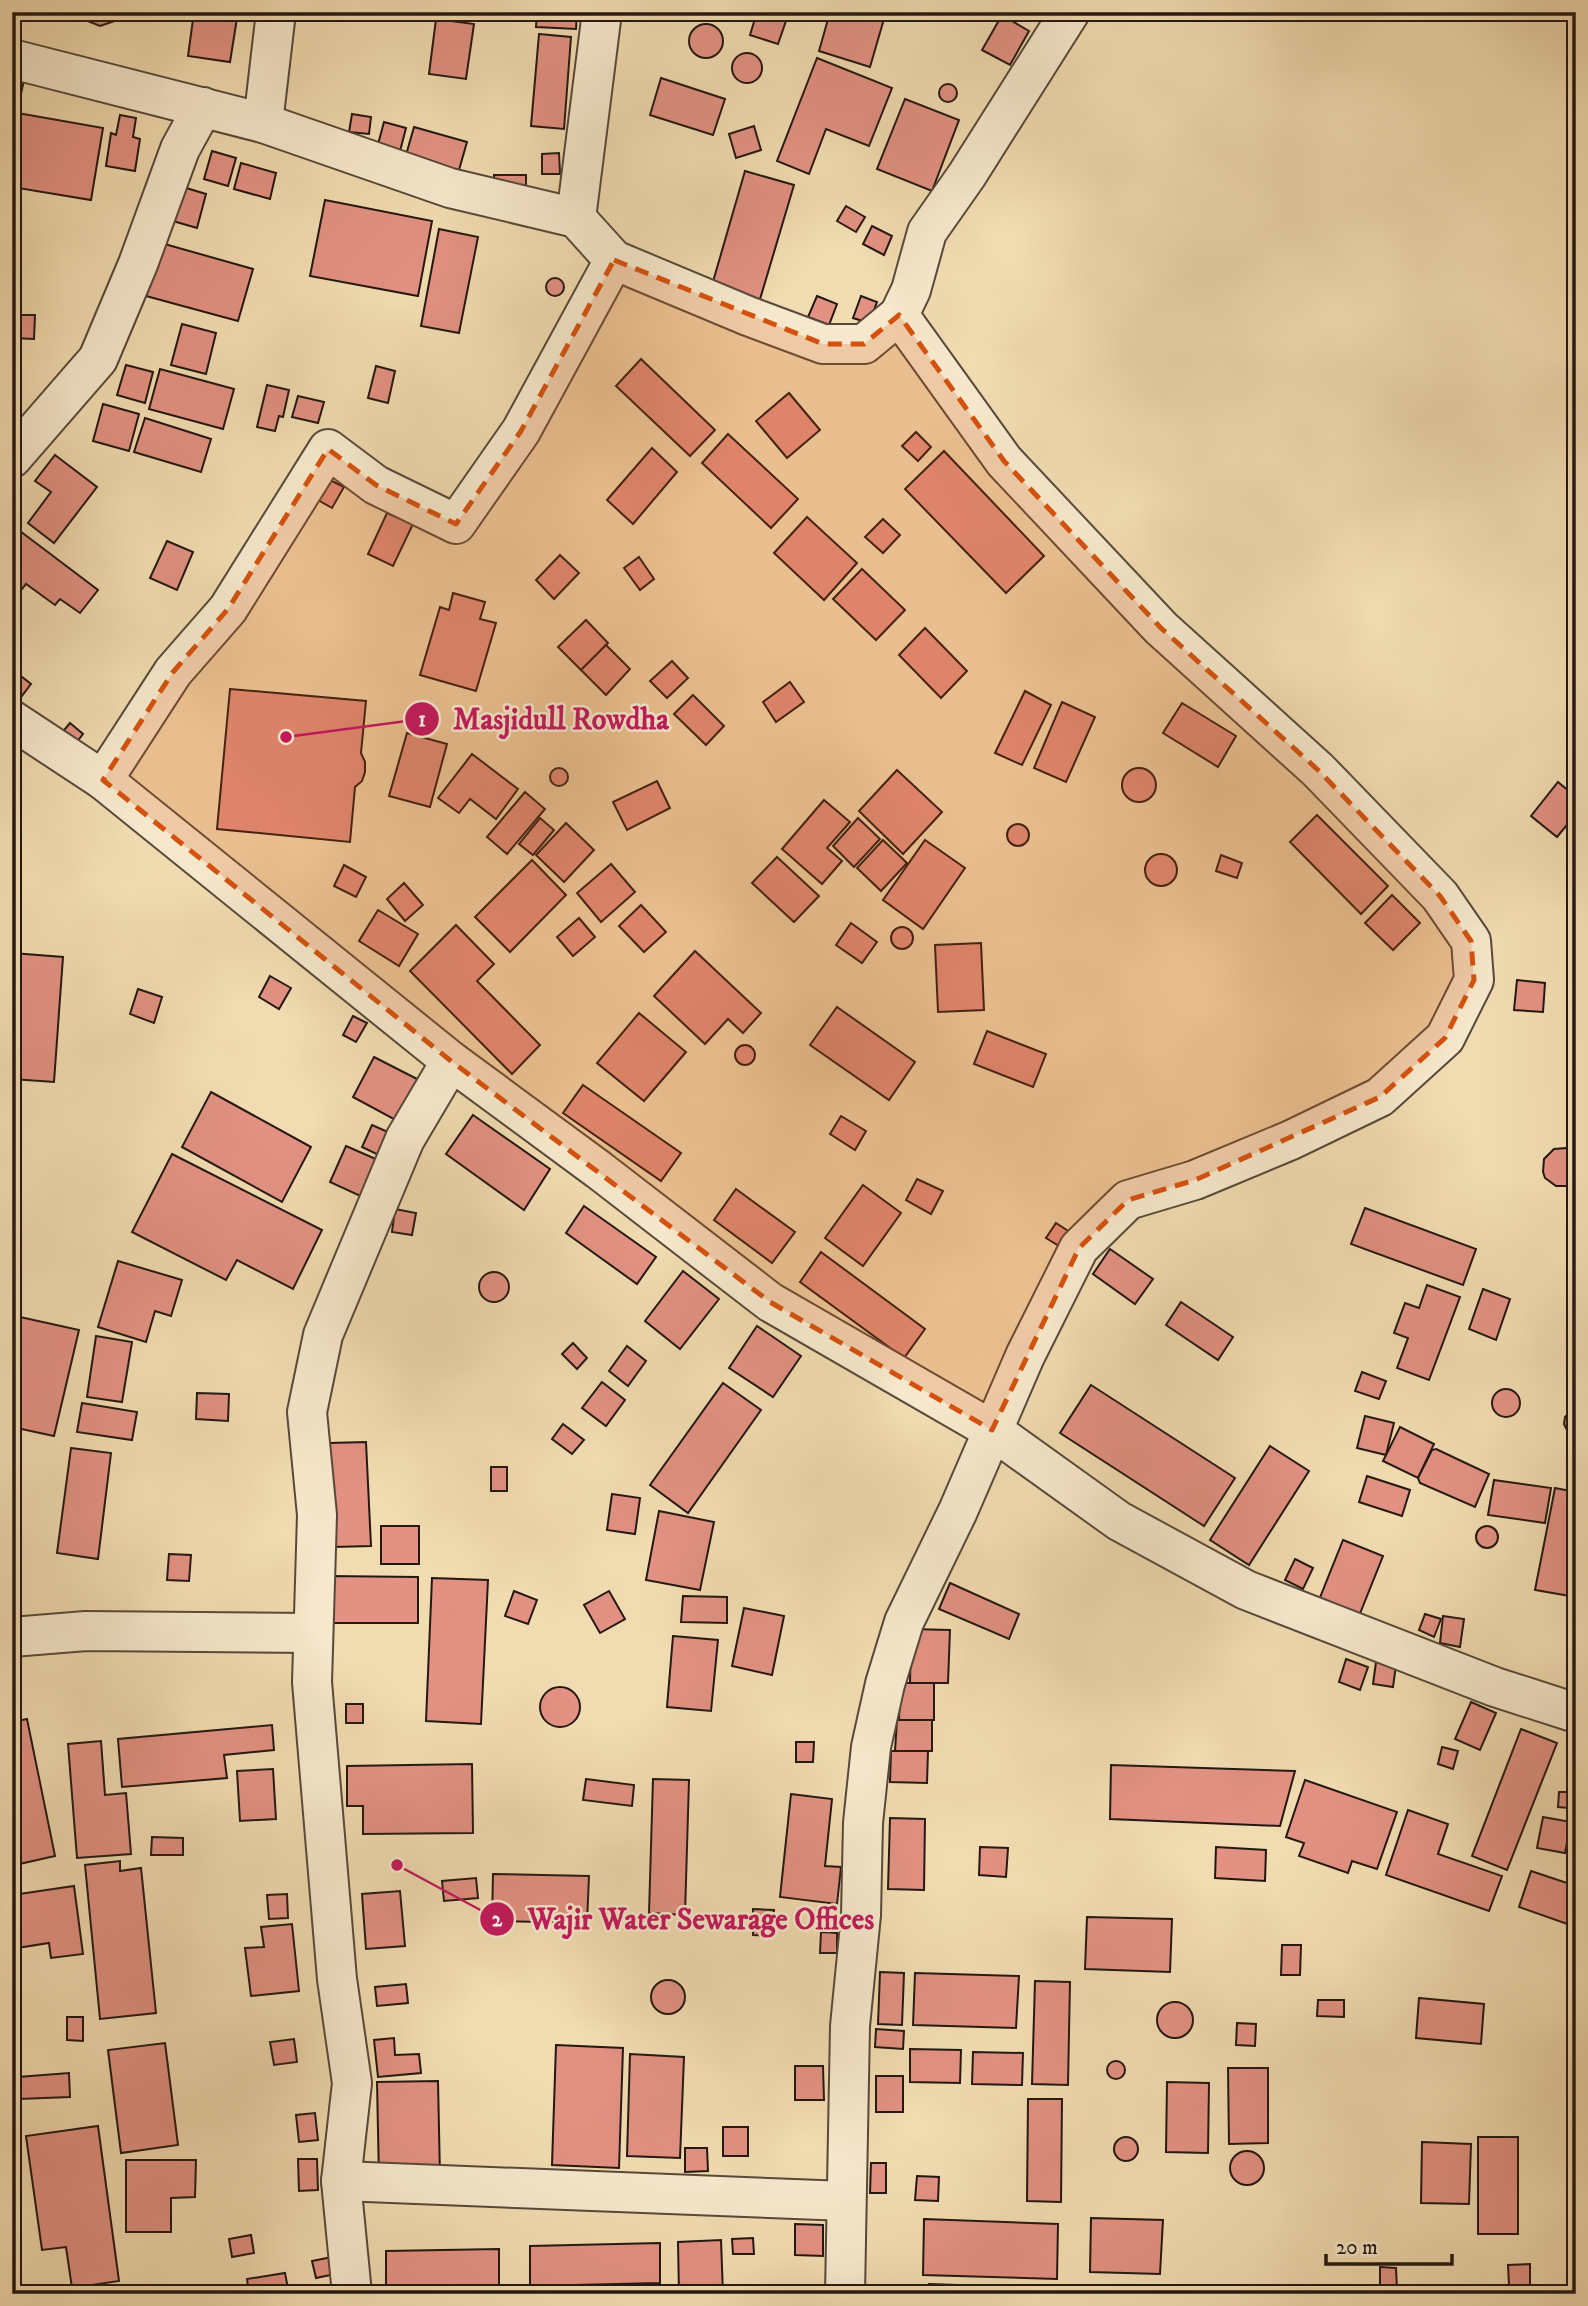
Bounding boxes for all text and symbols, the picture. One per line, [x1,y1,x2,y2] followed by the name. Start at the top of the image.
[404,693,683,744] callout: Masjidull Rowdha
[453,702,670,739] text: Masjidull Rowdha
[418,707,426,733] text: 1
[479,1893,888,1944] callout: Wajir Water Sewarage Offices
[527,1902,874,1939] text: Wajir Water Sewarage Offices
[492,1907,503,1933] text: 2
[1326,2222,1452,2266] scale bar
[1336,2235,1378,2261] text: 20 m

